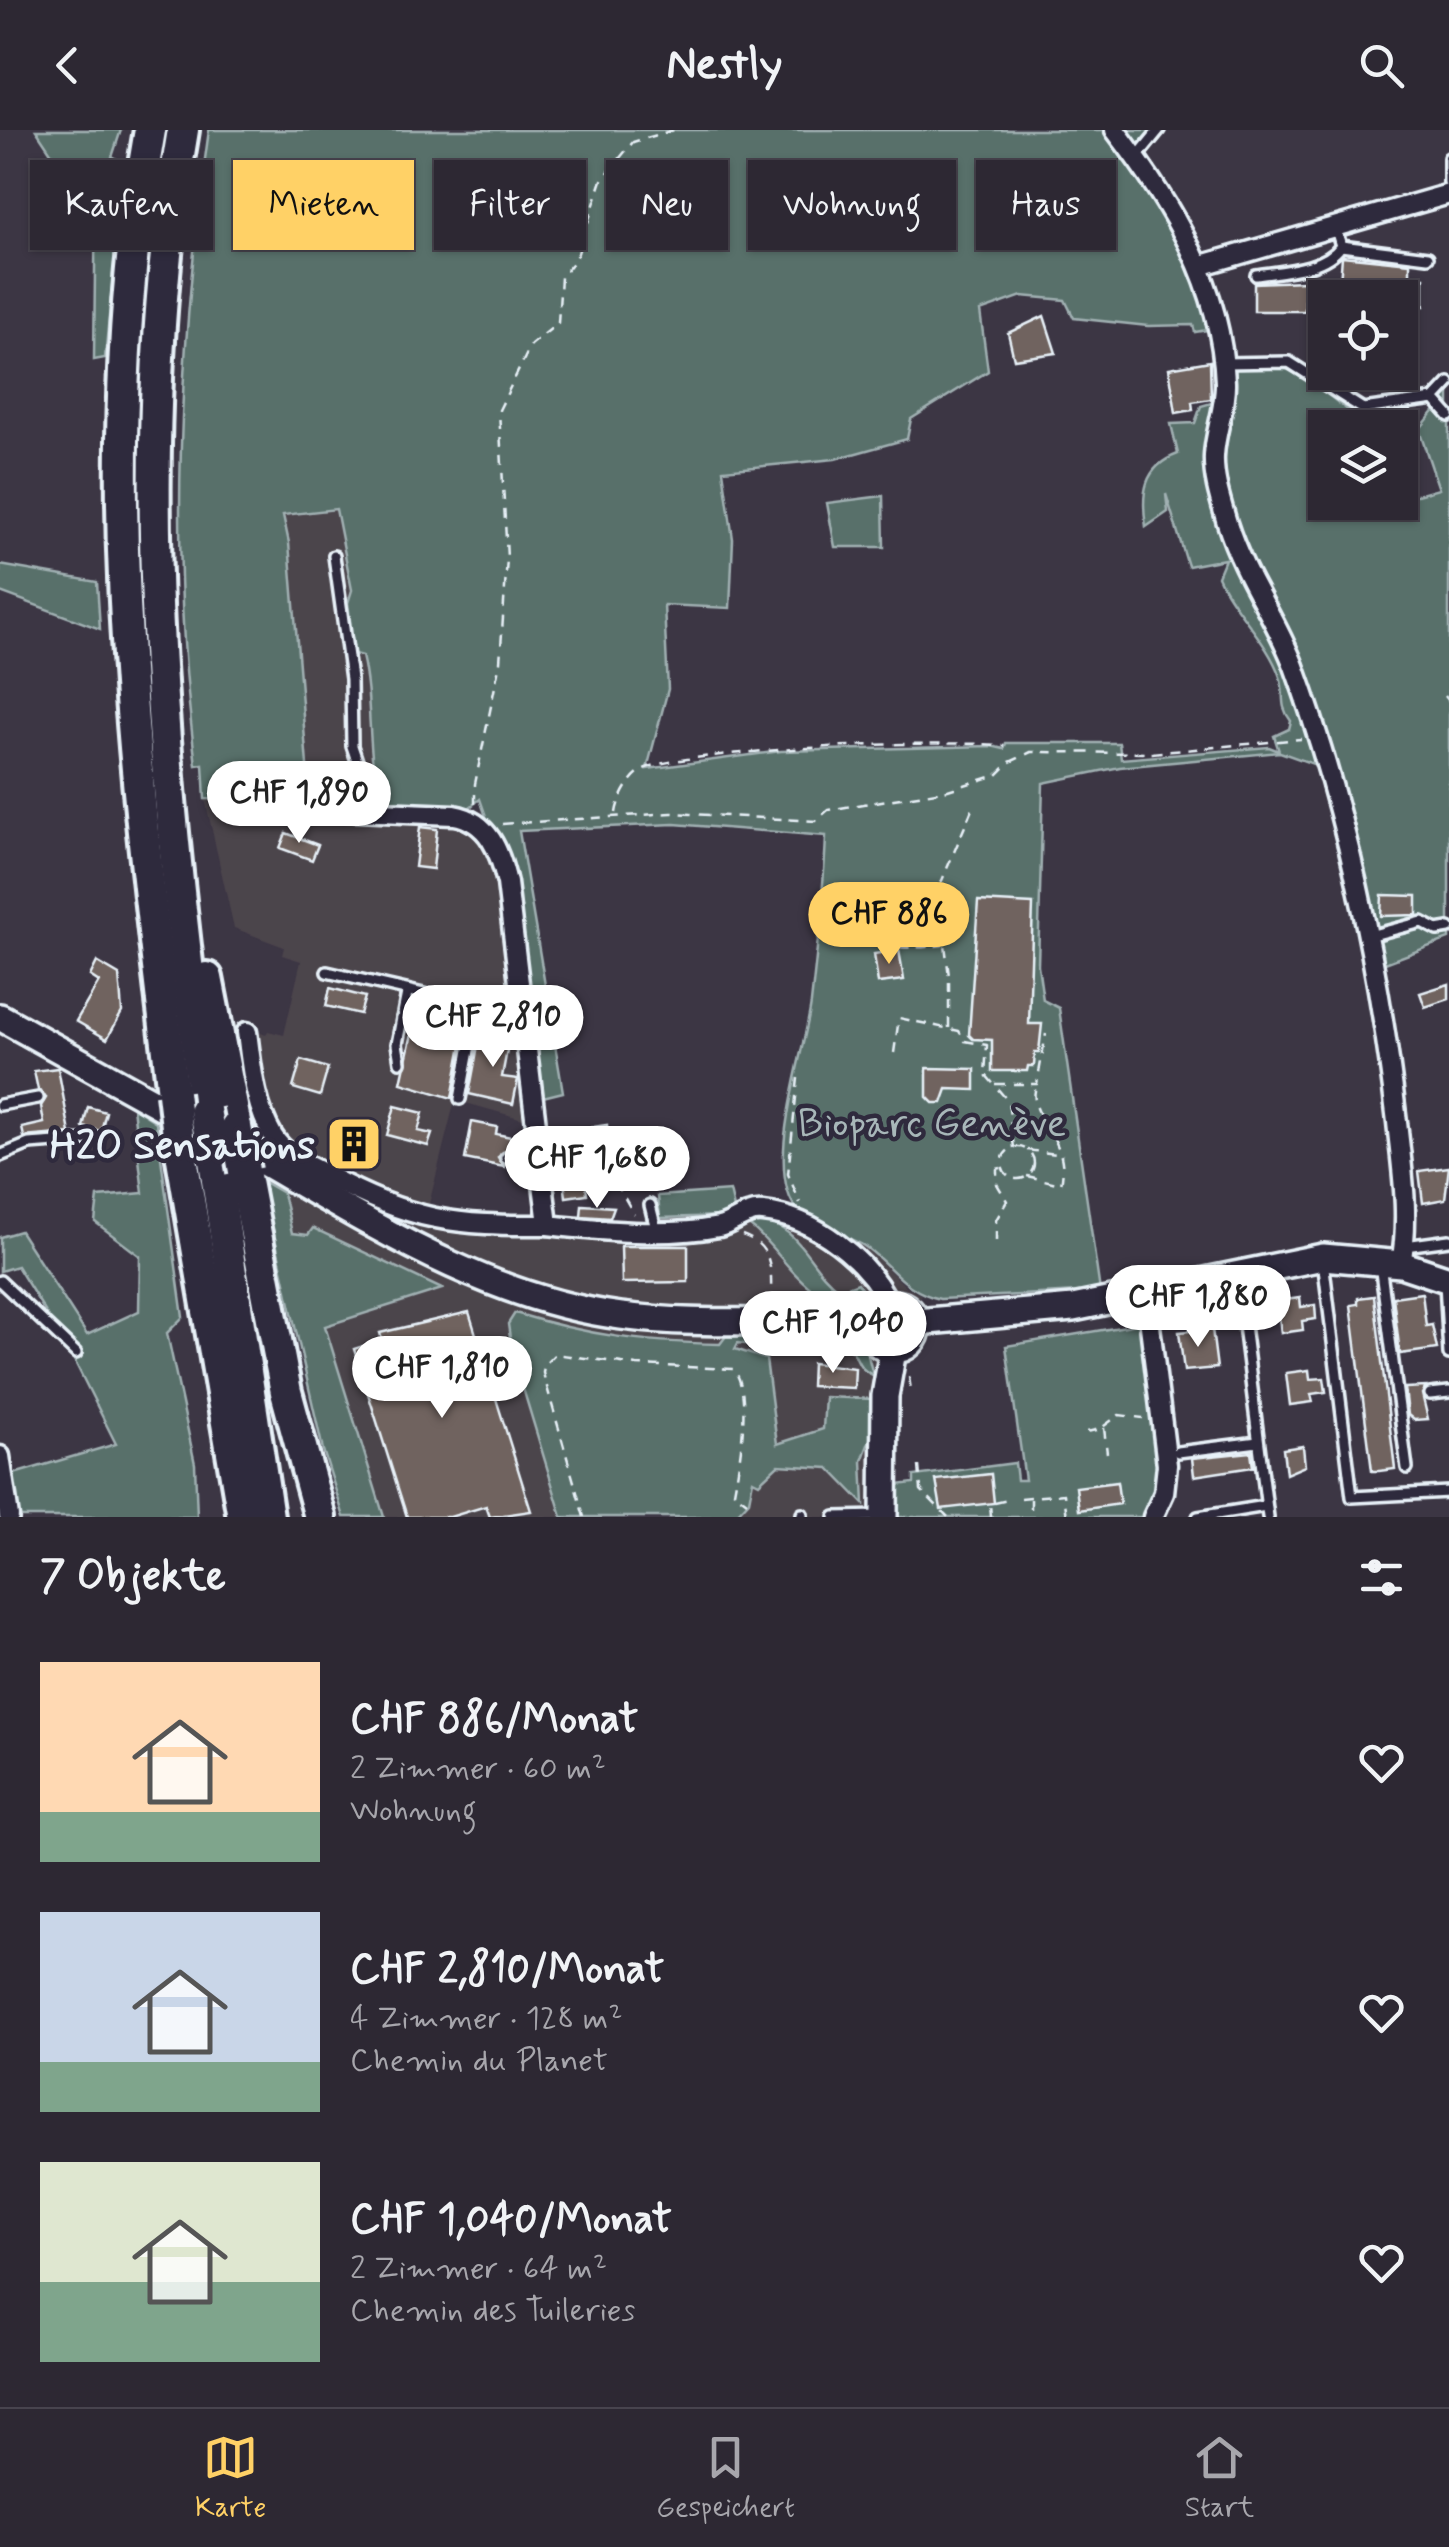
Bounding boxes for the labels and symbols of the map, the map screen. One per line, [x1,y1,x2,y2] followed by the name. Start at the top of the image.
[185,761,413,846] pin: CHF 1,890
[797,882,981,967] pin: CHF 886
[379,985,607,1070] pin: CHF 2,810
[798,1099,1066,1151] park label: Bioparc Genève
[324,1114,384,1174] building icon: H2O Sensations
[50,1121,315,1173] place label: H2O Sensations
[483,1126,711,1211] pin: CHF 1,680
[1084,1265,1312,1350] pin: CHF 1,880
[719,1291,947,1376] pin: CHF 1,040
[328,1336,556,1421] pin: CHF 1,810

